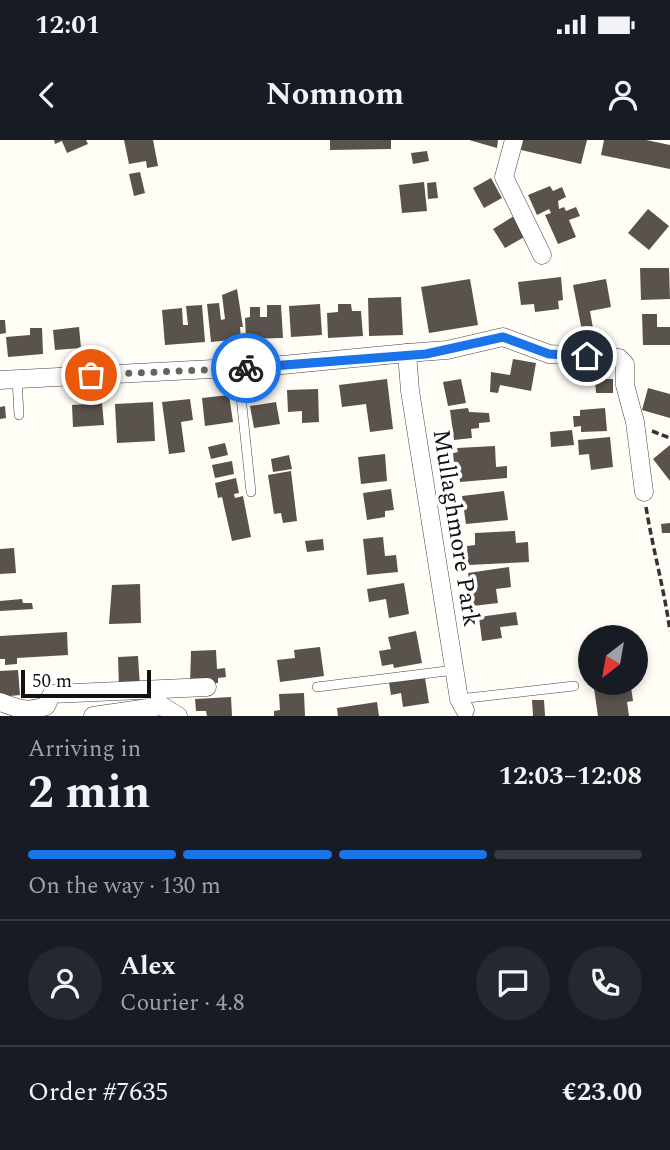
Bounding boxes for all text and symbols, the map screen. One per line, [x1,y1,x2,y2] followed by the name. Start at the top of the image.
[35,5,100,45] text: 12:01
[266,70,404,119] text: Nomnom
[28,76,66,114] icon: back
[604,76,642,114] icon: person
[557,326,617,386] pin
[211,333,281,403] courier
[568,337,606,375] icon: home
[61,345,121,405] pin
[227,349,265,387] icon: bike
[72,356,110,394] icon: bag
[423,427,489,629] street label: Mullaghmore Park
[578,625,648,695] north arrow
[578,625,648,695] map controls
[21,667,150,699] scale bar
[32,667,72,696] text: 50 m
[28,732,141,767] text: Arriving in
[498,756,642,796] text: 12:03–12:08
[28,758,150,828] text: 2 min
[28,869,221,904] text: On the way · 130 m
[28,946,102,1020] button: person
[120,946,175,986] text: Alex
[476,946,550,1020] button: chat
[568,946,642,1020] button: phone
[120,986,245,1021] text: Courier · 4.8
[28,1072,168,1112] text: Order #7635
[562,1072,642,1112] text: €23.00

